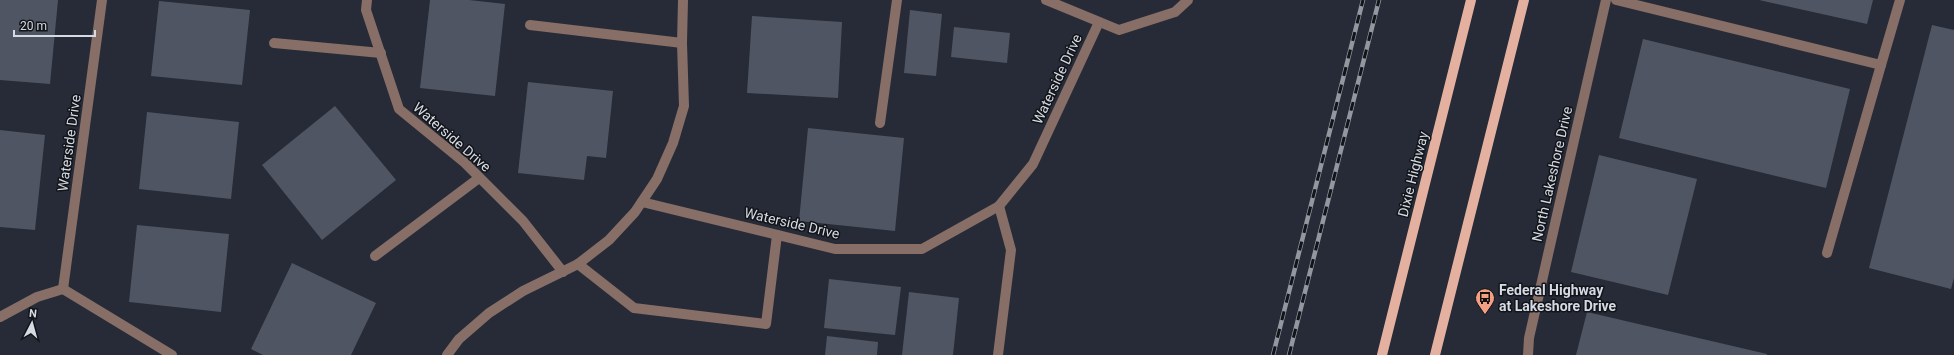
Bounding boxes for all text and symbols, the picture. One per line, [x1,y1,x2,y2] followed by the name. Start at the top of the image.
[14,12,95,38] scale bar
[20,19,47,33] text: 20 m
[1029,31,1085,127] street label: Waterside Drive
[54,94,84,192] street label: Waterside Drive
[410,99,494,175] street label: Waterside Drive
[1529,105,1575,243] street label: North Lakeshore Drive
[1395,129,1431,218] street label: Dixie Highway
[743,204,841,242] street label: Waterside Drive
[1499,282,1617,314] place label: Federal Highway at Lakeshore Drive
[1474,287,1496,315] bus stop icon: Federal Highway at Lakeshore Drive
[12,303,52,343] north arrow
[28,307,38,320] text: N

